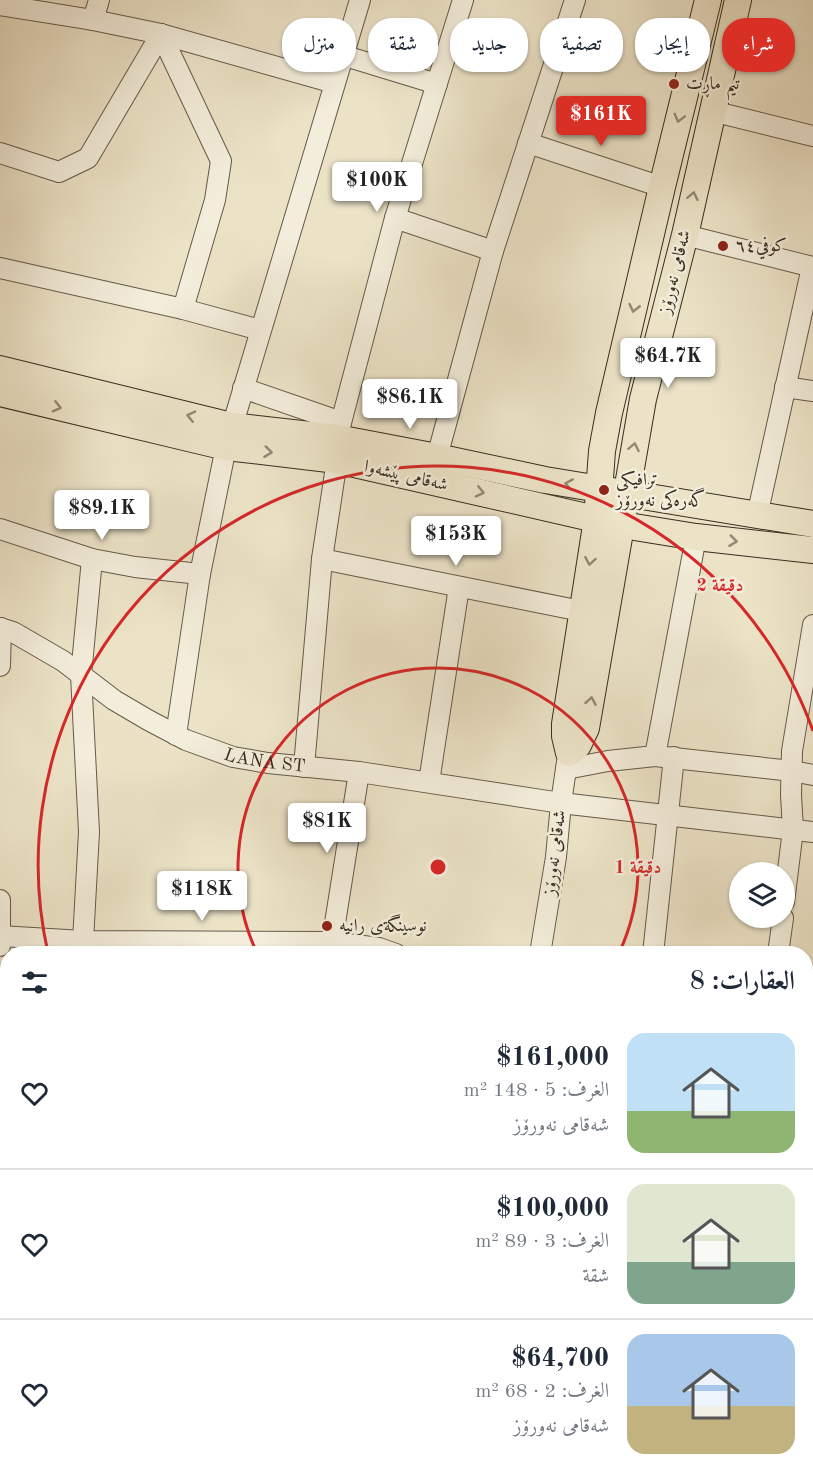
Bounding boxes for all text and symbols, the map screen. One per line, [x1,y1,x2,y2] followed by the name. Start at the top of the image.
[282,18,356,72] chip: منزل
[368,18,438,72] chip: شقة
[450,18,528,72] chip: جديد
[540,18,623,72] chip: تصفية
[635,18,710,72] chip: إيجار
[722,18,795,72] chip: شراء
[686,75,740,101] place label: تیم ماڕت
[667,77,681,91] marker: تیم ماڕت
[559,96,643,147] pin: $161K
[570,105,632,125] text: $161K
[673,113,686,123] one-way arrow
[335,162,419,213] pin: $100K
[346,171,408,191] text: $100K
[686,191,699,201] one-way arrow
[655,228,695,318] street label: شەقامی نەورۆز
[735,237,787,260] place label: كوفي٦٤
[716,239,730,253] marker: كوفي٦٤
[628,302,641,312] one-way arrow
[619,338,717,389] pin: $64.7K
[634,347,702,367] text: $64.7K
[361,379,459,430] pin: $86.1K
[376,388,444,408] text: $86.1K
[51,400,61,413] one-way arrow
[186,411,196,424] one-way arrow
[627,442,640,452] one-way arrow
[263,445,272,457] one-way arrow
[362,458,450,496] street label: شەقامی پێشەوا
[614,470,705,511] place label: ترافیکی گەرەکی نەورۆز
[564,478,574,491] one-way arrow
[597,483,611,497] marker: ترافیکی گەرەکی نەورۆز
[474,485,484,498] one-way arrow
[53,490,151,541] pin: $89.1K
[68,499,136,519] text: $89.1K
[414,516,498,567] pin: $153K
[425,525,487,545] text: $153K
[728,534,737,547] one-way arrow
[584,556,597,566] one-way arrow
[697,577,743,595] text: 2 دقيقة
[584,696,596,705] one-way arrow
[222,745,306,776] street label: LANA ST
[291,803,363,854] pin: $81K
[541,809,570,899] street label: شەقامی نەورۆز
[302,812,352,832] text: $81K
[428,857,448,877] centre of rings
[615,859,661,877] text: 1 دقيقة
[729,862,795,928] map controls
[729,862,795,928] button: layers
[160,871,244,922] pin: $118K
[171,880,233,900] text: $118K
[339,914,427,936] place label: نوسينگةى رانيه
[320,919,334,933] marker: نوسينگةى رانيه
[18,966,51,999] icon: filters
[690,969,795,995] text: العقارات: 8
[496,1045,609,1071] text: $161,000
[675,1057,747,1129] icon: home
[18,1077,51,1110] icon: heart
[464,1081,609,1101] text: الغرف: 5 · 148 m²
[513,1116,609,1136] text: شەقامی نەورۆز
[496,1196,609,1222] text: $100,000
[675,1208,747,1280] icon: home
[18,1228,51,1261] icon: heart
[475,1232,609,1252] text: الغرف: 3 · 89 m²
[583,1267,609,1287] text: شقة
[511,1346,609,1372] text: $64,700
[675,1358,747,1430] icon: home
[18,1378,51,1411] icon: heart
[475,1382,609,1402] text: الغرف: 2 · 68 m²
[513,1417,609,1437] text: شەقامی نەورۆز

